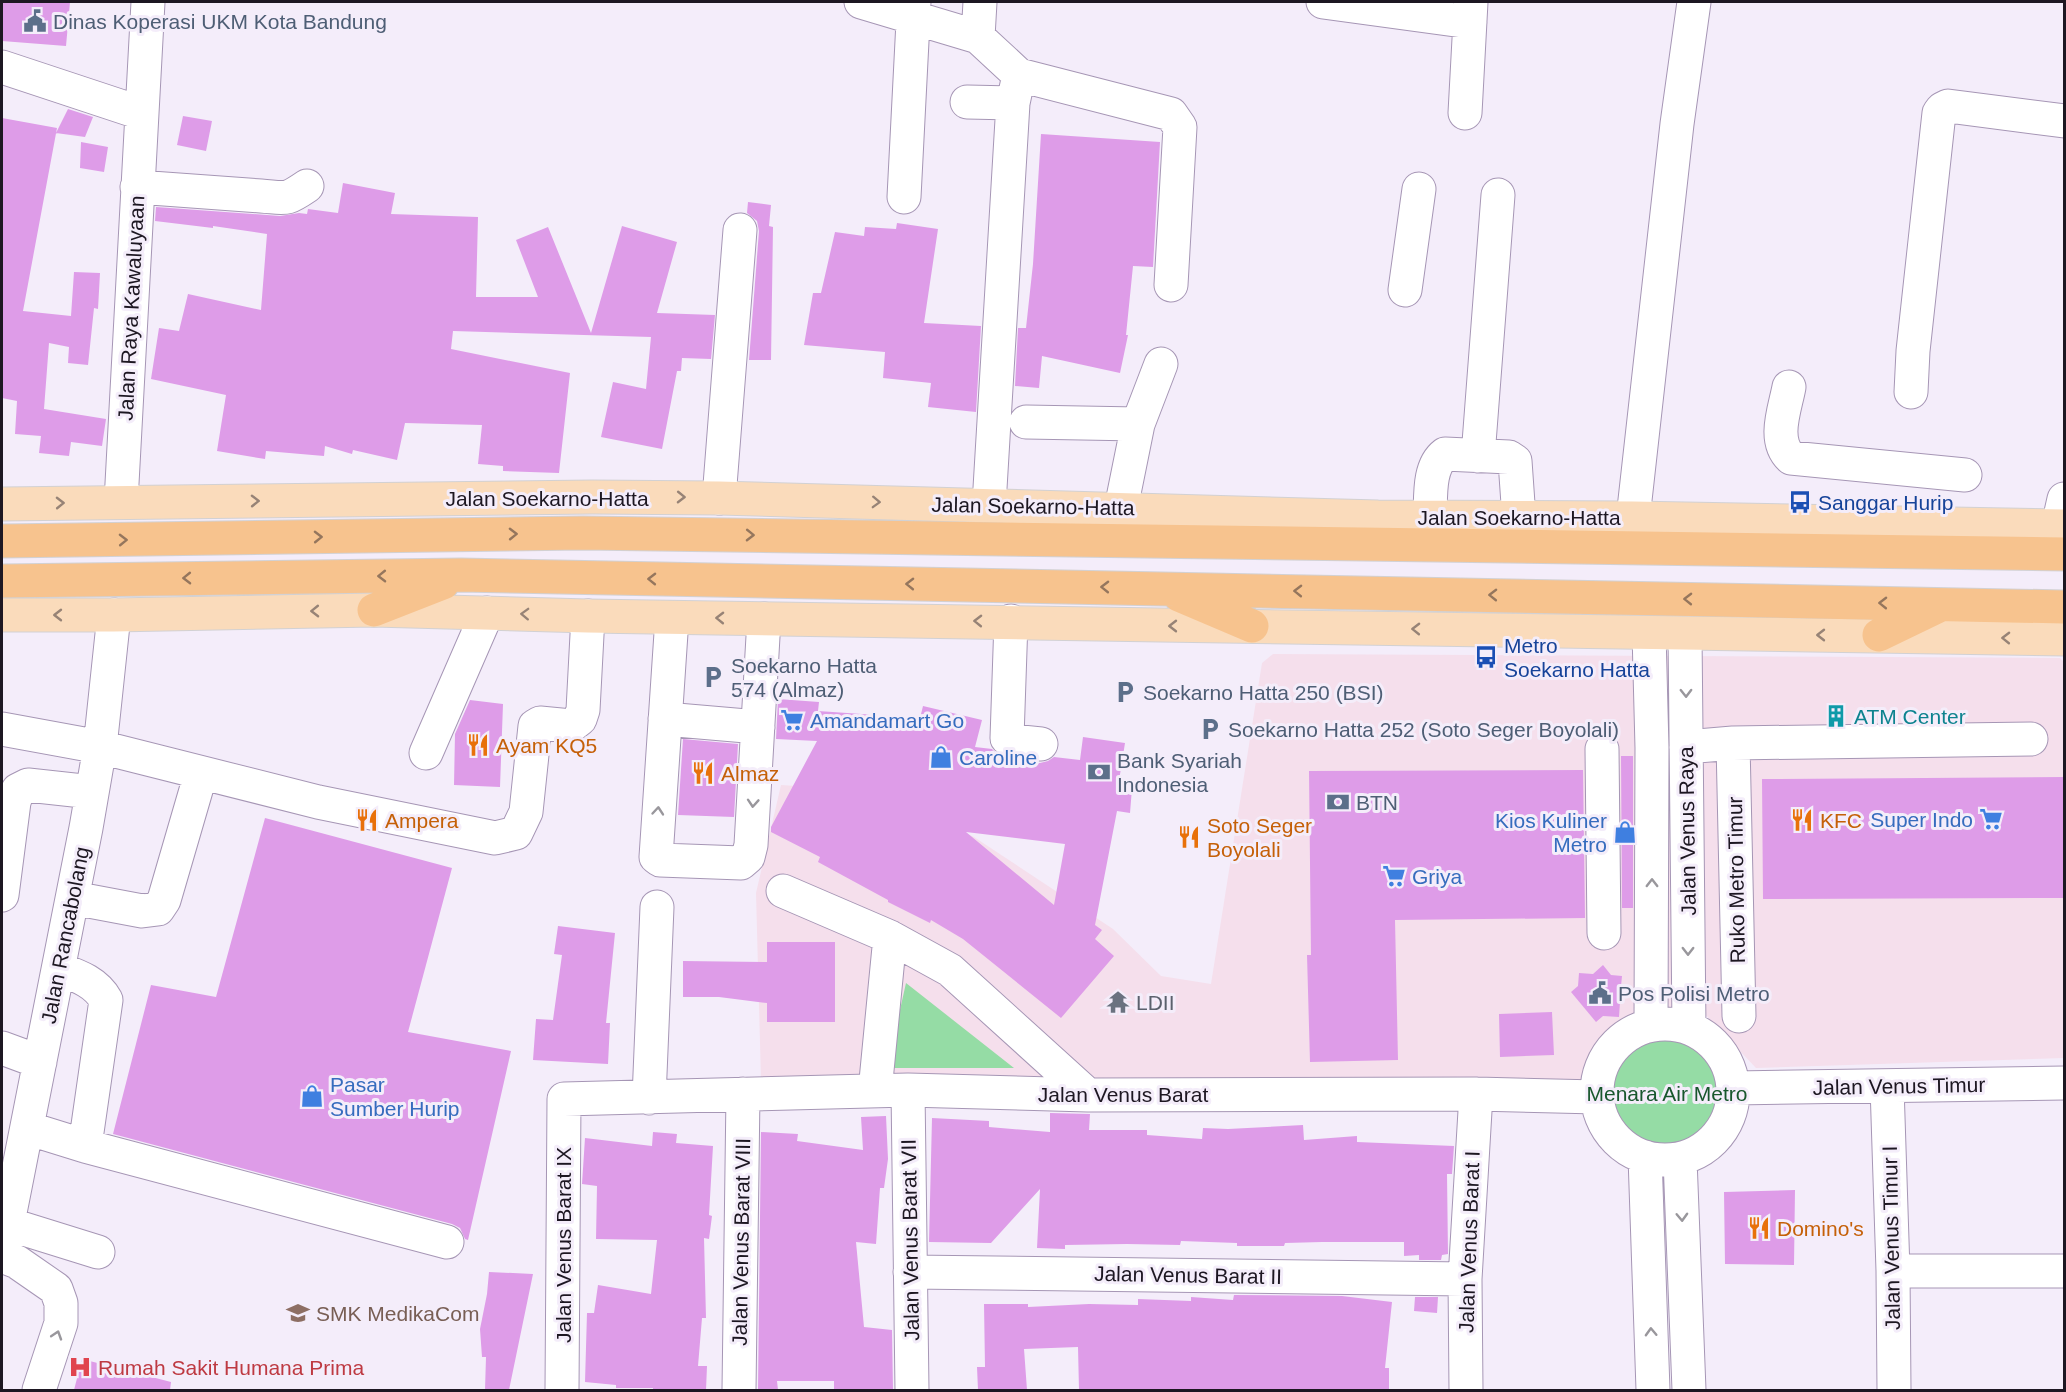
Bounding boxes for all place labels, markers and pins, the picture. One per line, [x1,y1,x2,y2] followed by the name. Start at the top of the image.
[22,8,48,34] public building icon: Dinas Koperasi UKM Kota Bandung
[53,10,387,33] place label: Dinas Koperasi UKM Kota Bandung
[1787,489,1813,515] bus stop icon: Sanggar Hurip
[1818,491,1953,514] place label: Sanggar Hurip
[1504,634,1650,681] place label: Metro Soekarno Hatta
[1473,644,1499,670] bus stop icon: Metro Soekarno Hatta
[731,654,877,701] place label: Soekarno Hatta 574 (Almaz)
[700,664,726,690] parking icon: Soekarno Hatta 574 (Almaz)
[1112,679,1138,705] parking icon: Soekarno Hatta 250 (BSI)
[1143,681,1383,704] place label: Soekarno Hatta 250 (BSI)
[1823,703,1849,729] building icon: ATM Center
[1854,705,1966,728] place label: ATM Center
[779,707,805,733] supermarket icon: Amandamart Go
[810,709,964,732] place label: Amandamart Go
[1197,716,1223,742] parking icon: Soekarno Hatta 252 (Soto Seger Boyolali)
[1228,718,1619,741] place label: Soekarno Hatta 252 (Soto Seger Boyolali)
[465,732,491,758] restaurant icon: Ayam KQ5
[496,734,597,757] place label: Ayam KQ5
[928,744,954,770] shop icon: Caroline
[959,746,1037,769] place label: Caroline
[1117,749,1242,796] place label: Bank Syariah Indonesia
[1086,759,1112,785] bank icon: Bank Syariah Indonesia
[690,760,716,786] restaurant icon: Almaz
[721,762,779,785] place label: Almaz
[1325,789,1351,815] bank icon: BTN
[1356,791,1398,814] place label: BTN
[1978,806,2004,832] supermarket icon: Super Indo
[354,807,380,833] restaurant icon: Ampera
[1789,807,1815,833] restaurant icon: KFC
[1870,808,1973,831] place label: Super Indo
[385,809,459,832] place label: Ampera
[1495,809,1607,856] place label: Kios Kuliner Metro
[1820,809,1862,832] place label: KFC
[1207,814,1312,861] place label: Soto Seger Boyolali
[1612,819,1638,845] shop icon: Kios Kuliner Metro
[1176,824,1202,850] restaurant icon: Soto Seger Boyolali
[1381,863,1407,889] supermarket icon: Griya
[1412,865,1462,888] place label: Griya
[1587,980,1613,1006] public building icon: Pos Polisi Metro
[1618,982,1770,1005] place label: Pos Polisi Metro
[1105,989,1131,1015] temple icon: LDII
[1136,991,1175,1014] place label: LDII
[330,1073,460,1120] place label: Pasar Sumber Hurip
[299,1083,325,1109] shop icon: Pasar Sumber Hurip
[1746,1215,1772,1241] restaurant icon: Domino's
[1777,1217,1864,1240] place label: Domino's
[285,1300,311,1326] school or university icon: SMK MedikaCom
[316,1302,479,1325] place label: SMK MedikaCom
[67,1354,93,1380] hospital icon: Rumah Sakit Humana Prima
[98,1356,364,1379] place label: Rumah Sakit Humana Prima

